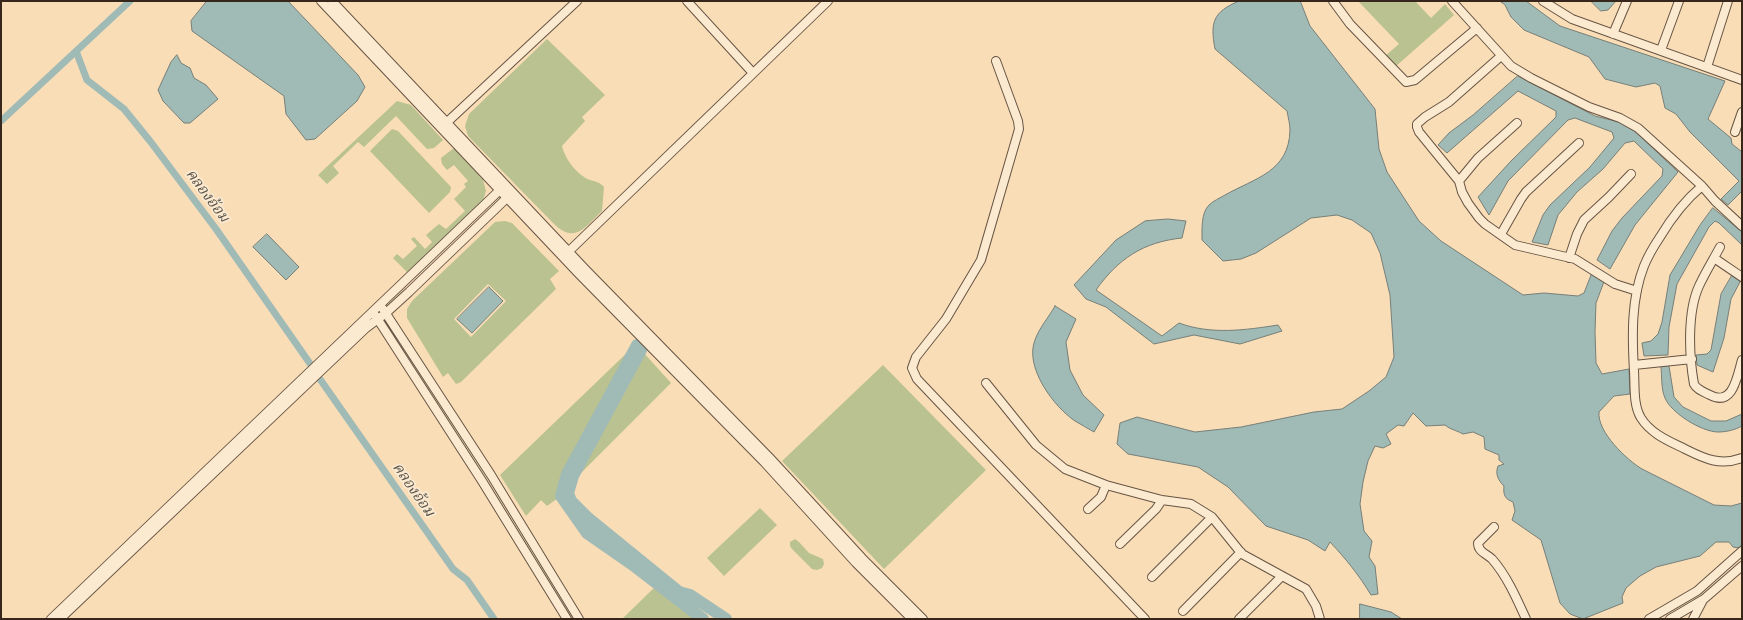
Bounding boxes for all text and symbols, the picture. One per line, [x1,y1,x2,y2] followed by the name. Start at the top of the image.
[181,166,233,226] water label: คลองอ้อม
[388,459,438,521] water label: คลองอ้อม

